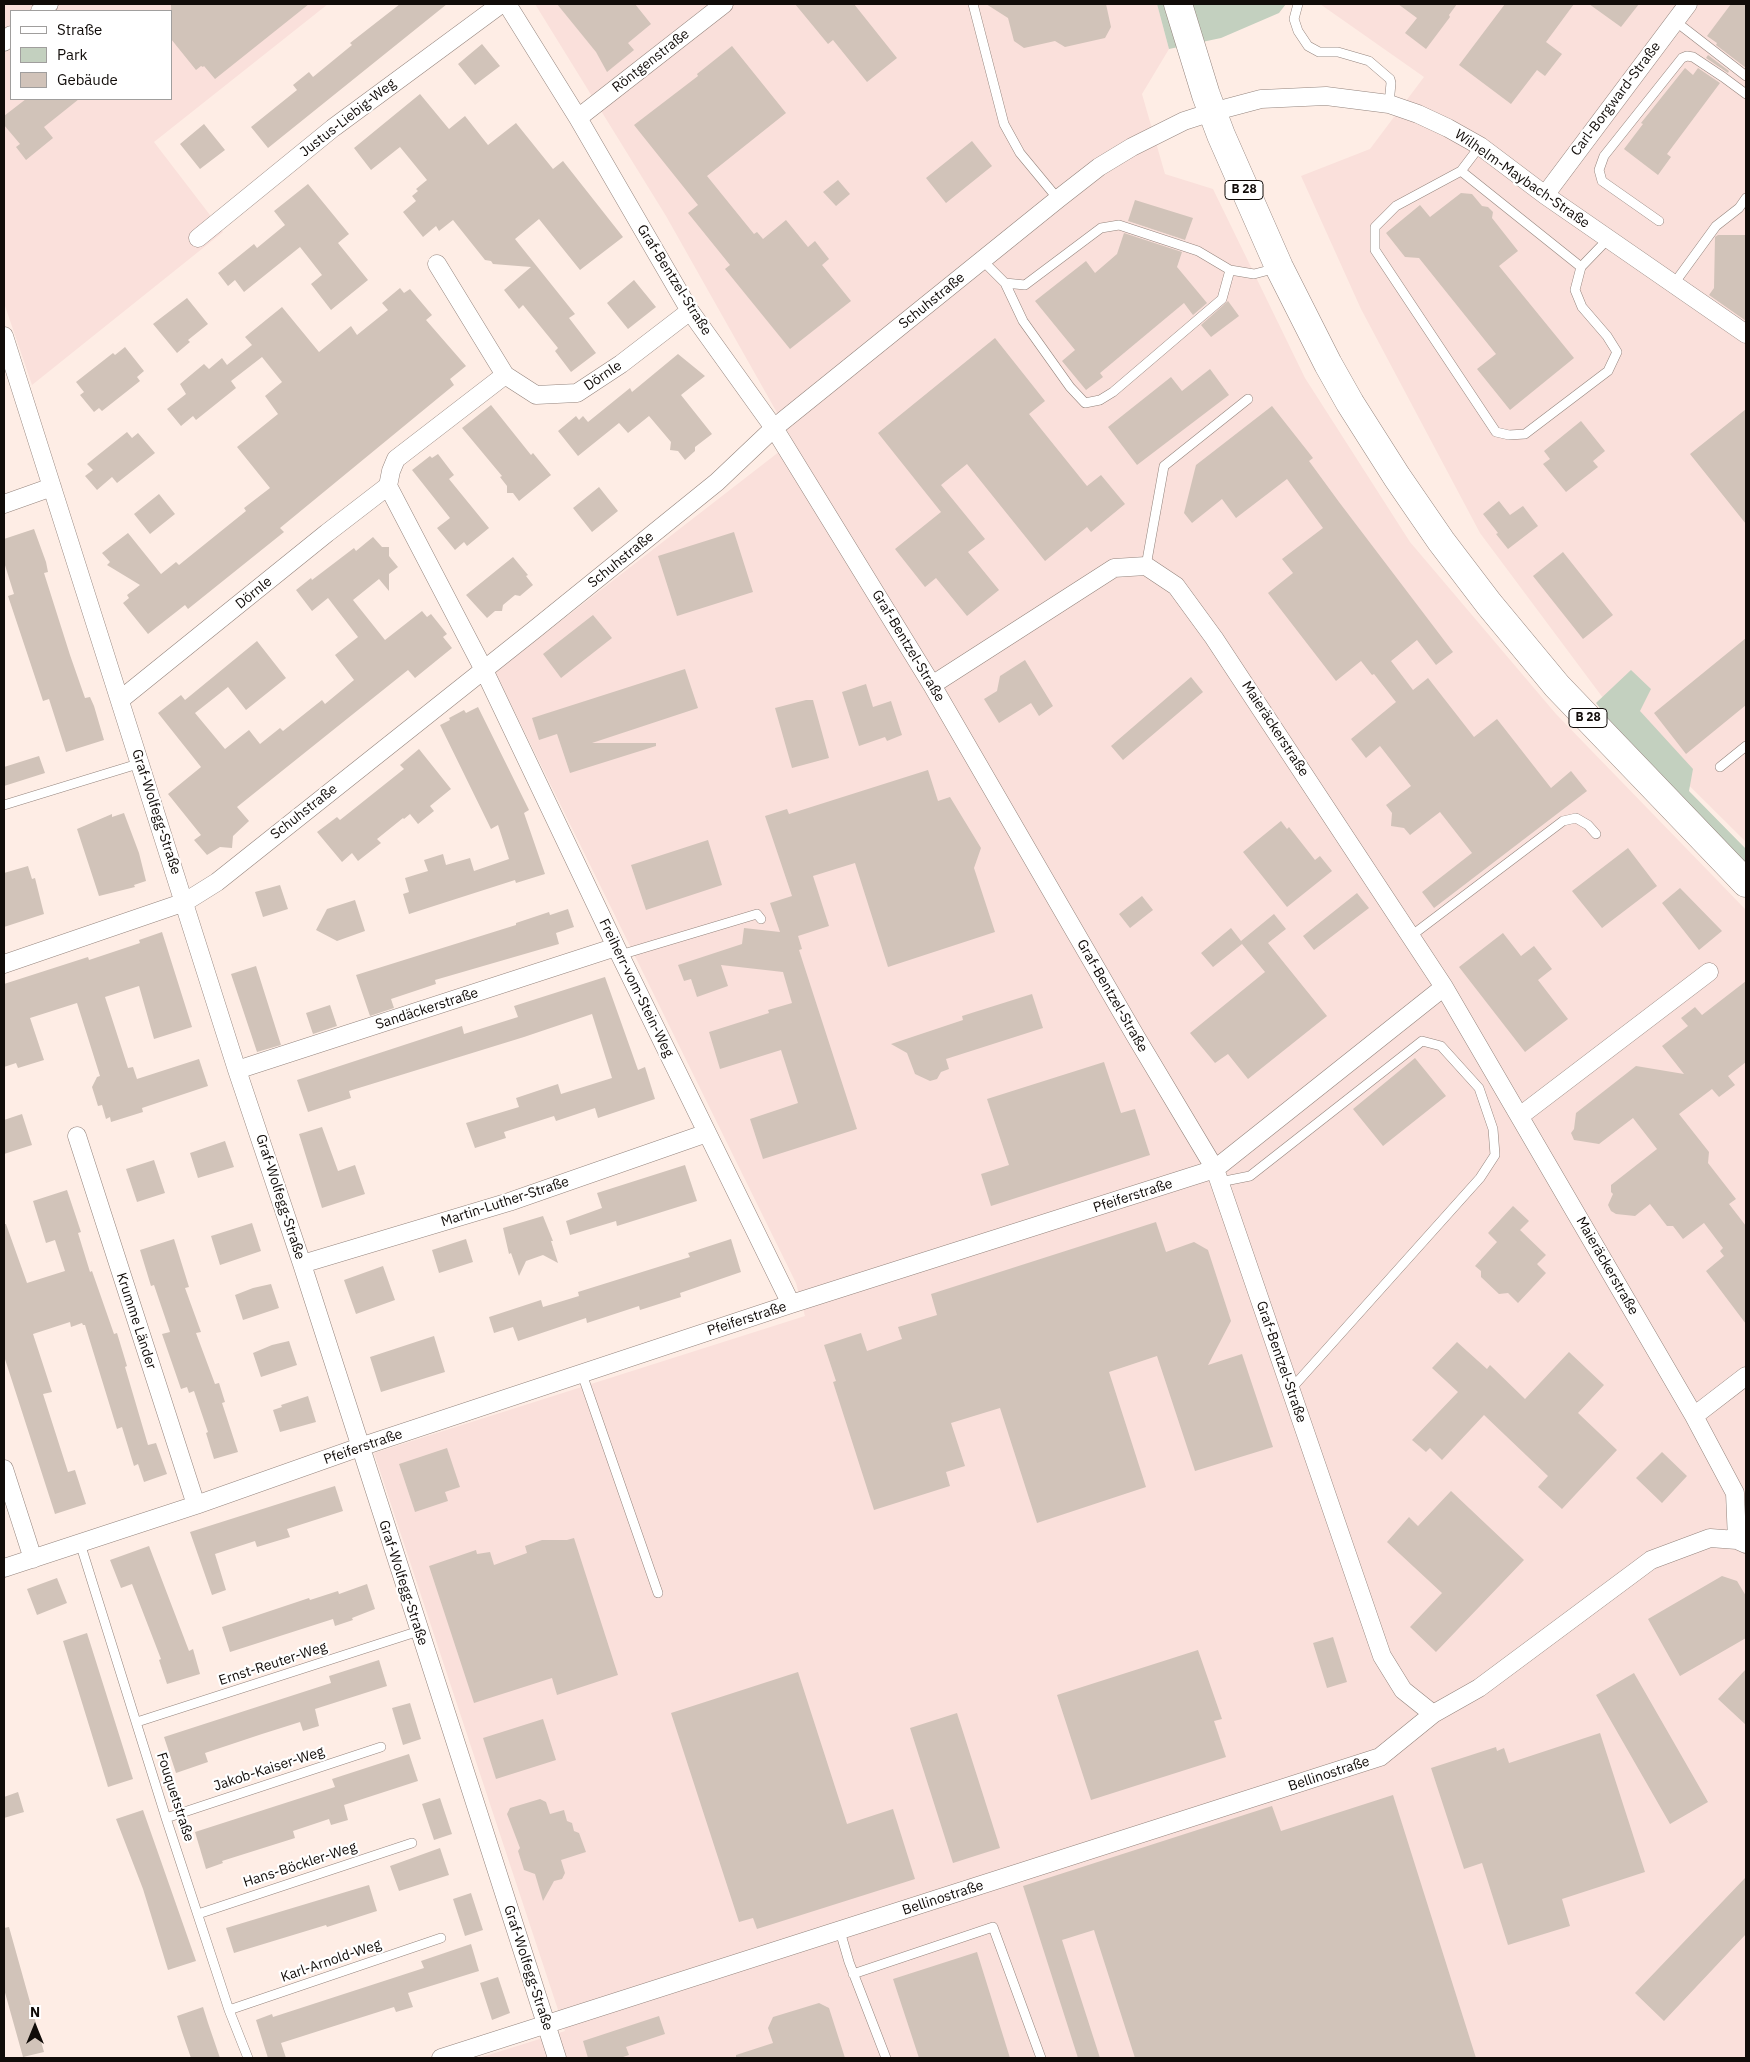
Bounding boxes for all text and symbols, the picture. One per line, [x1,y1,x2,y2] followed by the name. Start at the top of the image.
[10,10,172,100] legend
[57,20,102,39] text: Straße
[609,26,693,96] street label: Röntgenstraße
[1568,39,1664,159] street label: Carl-Borgward-Straße
[57,45,87,64] text: Park
[57,70,118,89] text: Gebäude
[297,75,399,161] street label: Justus-Liebig-Weg
[1451,126,1593,232] street label: Wilhelm-Maybach-Straße
[1225,180,1263,200] road number: B 28
[633,222,715,338] street label: Graf-Bentzel-Straße
[896,269,968,333] street label: Schuhstraße
[581,357,625,395] street label: Dörnle
[585,528,657,592] street label: Schuhstraße
[232,573,276,613] street label: Dörnle
[868,587,948,705] street label: Graf-Bentzel-Straße
[1238,678,1312,780] street label: Maieräckerstraße
[1569,708,1607,728] road number: B 28
[128,747,184,877] street label: Graf-Wolfegg-Straße
[267,781,341,843] street label: Schuhstraße
[595,916,677,1060] street label: Freiherr-vom-Stein-Weg
[1073,937,1151,1055] street label: Graf-Bentzel-Straße
[374,984,480,1034] street label: Sandäckerstraße
[252,1132,308,1262] street label: Graf-Wolfegg-Straße
[439,1173,571,1231] street label: Martin-Luther-Straße
[1091,1175,1175,1217] street label: Pfeiferstraße
[1572,1214,1642,1318] street label: Maieräckerstraße
[112,1271,160,1371] street label: Krumme Länder
[705,1298,789,1340] street label: Pfeiferstraße
[1252,1299,1310,1425] street label: Graf-Bentzel-Straße
[321,1426,405,1468] street label: Pfeiferstraße
[375,1518,431,1648] street label: Graf-Wolfegg-Straße
[217,1639,329,1689] street label: Ernst-Reuter-Weg
[212,1743,326,1795] street label: Jakob-Kaiser-Weg
[153,1750,197,1844] street label: Fouquetstraße
[1286,1753,1372,1795] street label: Bellinostraße
[241,1839,359,1891] street label: Hans-Böckler-Weg
[900,1877,986,1919] street label: Bellinostraße
[500,1903,556,2033] street label: Graf-Wolfegg-Straße
[279,1936,383,1986] street label: Karl-Arnold-Weg
[10,2002,60,2052] north arrow
[30,2003,40,2021] text: N

